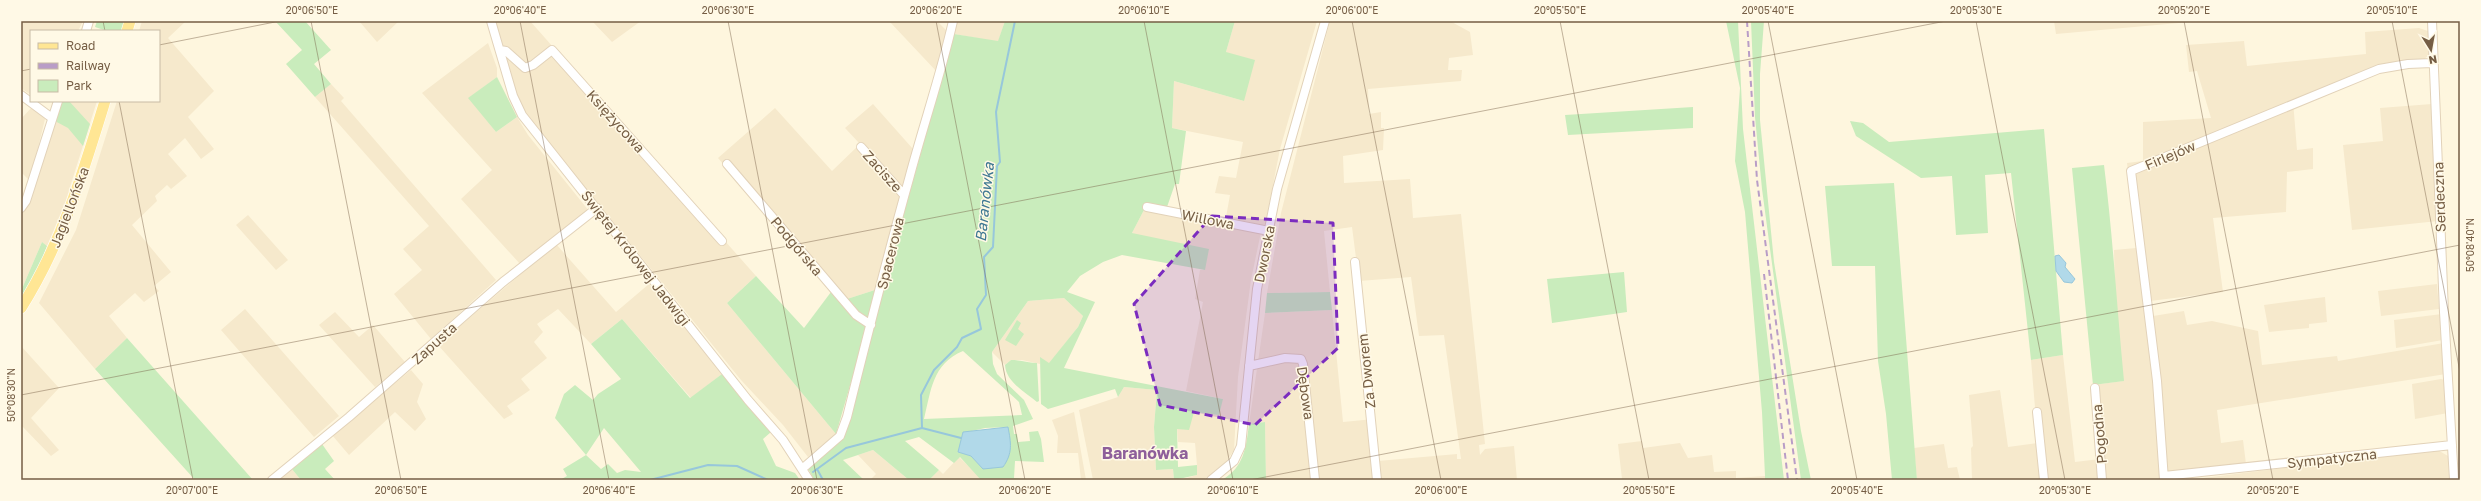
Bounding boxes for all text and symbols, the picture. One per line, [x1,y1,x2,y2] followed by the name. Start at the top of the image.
[286,4,338,16] text: 20°06'50"E
[494,4,546,16] text: 20°06'40"E
[702,4,754,16] text: 20°06'30"E
[910,4,962,16] text: 20°06'20"E
[1118,4,1170,16] text: 20°06'10"E
[1326,4,1378,16] text: 20°06'00"E
[1534,4,1586,16] text: 20°05'50"E
[1742,4,1794,16] text: 20°05'40"E
[1950,4,2002,16] text: 20°05'30"E
[2158,4,2210,16] text: 20°05'20"E
[2366,4,2418,16] text: 20°05'10"E
[30,30,160,102] legend
[2411,30,2451,70] north arrow
[66,38,95,53] text: Road
[2428,53,2438,67] text: N
[66,58,111,73] text: Railway
[66,78,92,93] text: Park
[583,86,649,156] street label: Księżycowa
[2142,137,2198,173] street label: Firlejów
[860,147,906,195] street label: Zacisze
[971,161,997,243] water label: Baranówka
[2429,162,2449,232] street label: Serdeczna
[46,164,92,250] street label: Jagiellońska
[578,187,694,329] street label: Świętej Królowej Jadwigi
[1180,206,1236,232] street label: Willowa
[767,213,827,279] street label: Podgórska
[873,215,907,291] street label: Spacerowa
[2464,218,2476,272] text: 50°08'40"N
[1250,224,1278,284] street label: Dworska
[408,319,460,367] street label: Zapusta
[1354,333,1378,409] street label: Za Dworem
[1294,365,1318,421] street label: Dębowa
[5,368,17,422] text: 50°08'30"N
[2088,404,2110,464] street label: Pogodna
[1102,443,1188,463] district label: Baranówka
[2286,445,2378,471] street label: Sympatyczna
[166,484,218,496] text: 20°07'00"E
[375,484,427,496] text: 20°06'50"E
[583,484,635,496] text: 20°06'40"E
[791,484,843,496] text: 20°06'30"E
[999,484,1051,496] text: 20°06'20"E
[1207,484,1259,496] text: 20°06'10"E
[1415,484,1467,496] text: 20°06'00"E
[1623,484,1675,496] text: 20°05'50"E
[1831,484,1883,496] text: 20°05'40"E
[2039,484,2091,496] text: 20°05'30"E
[2247,484,2299,496] text: 20°05'20"E

